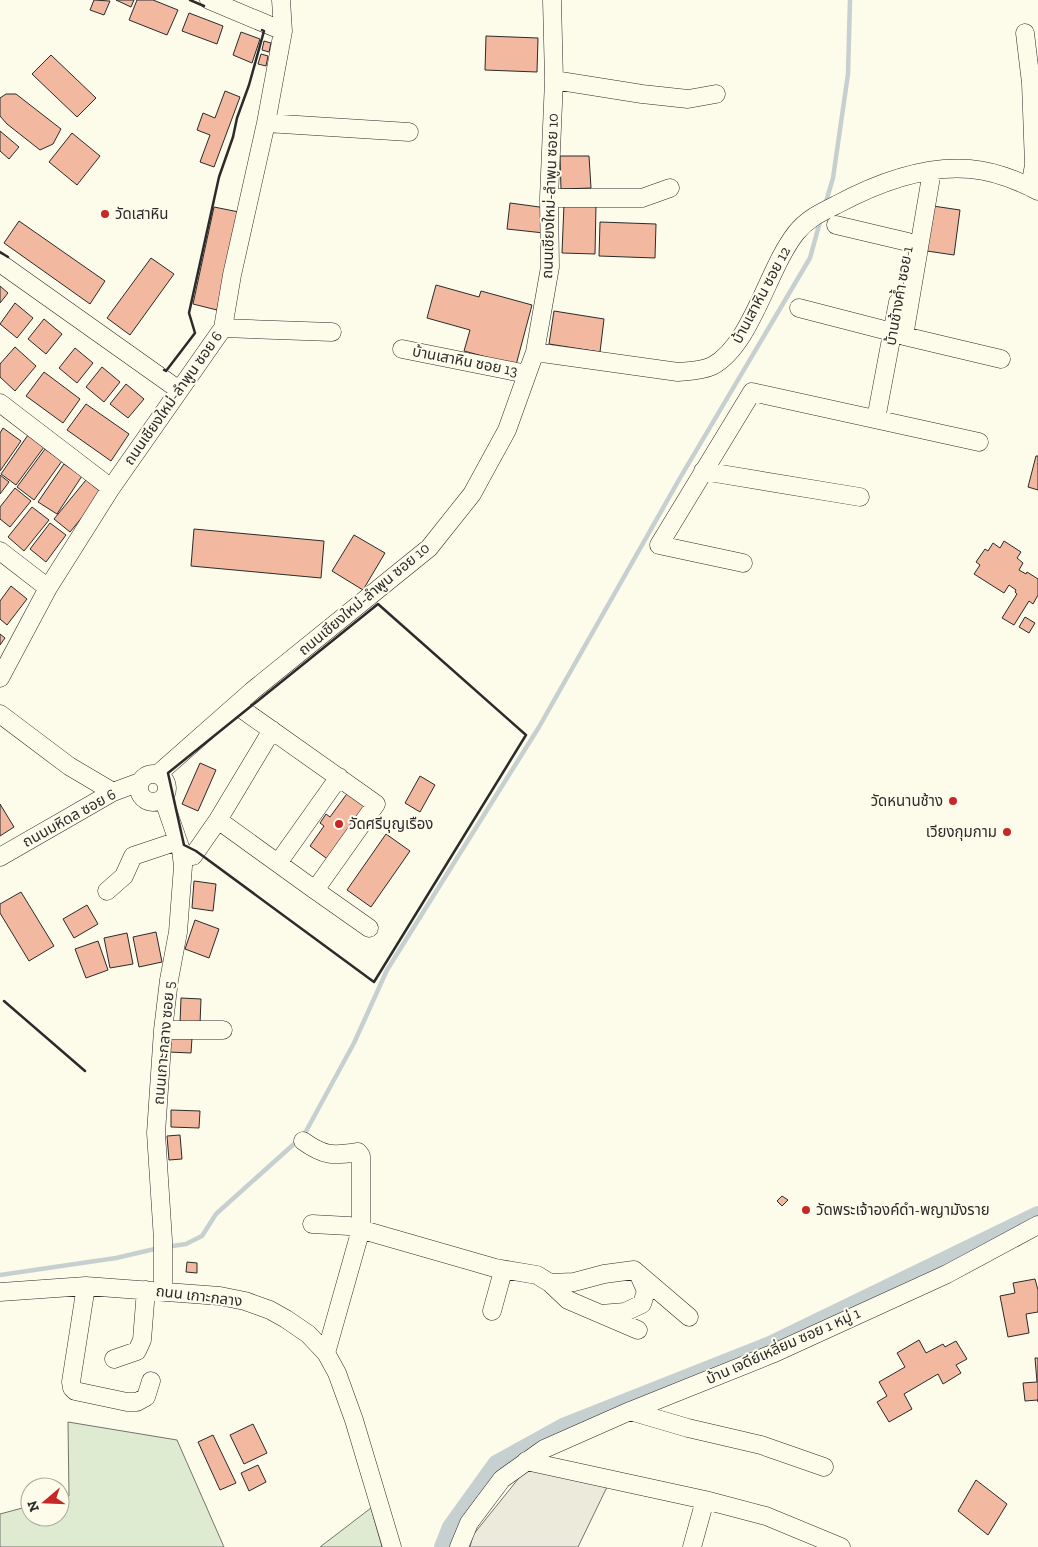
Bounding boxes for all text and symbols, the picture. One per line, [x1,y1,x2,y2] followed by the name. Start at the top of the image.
[538,113,562,279] street label: ถนนเชียงใหม่-ลำพูน ซอย 10
[115,205,169,223] place label: วัดเสาหิน
[99,208,111,220] marker: วัดเสาหิน
[728,243,794,347] street label: บ้านเสาหิน ซอย 12
[879,244,917,347] street label: บ้านช้างค้ำ ซอย 1
[120,328,226,468] street label: ถนนเชียงใหม่-ลำพูน ซอย 6
[411,342,519,380] street label: บ้านเสาหิน ซอย 13
[295,539,433,659] street label: ถนนเชียงใหม่-ลำพูน ซอย 10
[19,785,119,851] street label: ถนนมหิดล ซอย 6
[871,792,943,810] place label: วัดหนานช้าง
[947,795,959,807] marker: วัดหนานช้าง
[349,815,433,833] place label: วัดศรีบุญเรือง
[333,818,345,830] marker: วัดศรีบุญเรือง
[926,823,997,841] place label: เวียงกุมกาม
[1001,826,1013,838] marker: เวียงกุมกาม
[150,980,178,1106] street label: ถนนเกาะกลาง ซอย 5
[816,1201,990,1219] place label: วัดพระเจ้าองค์ดำ-พญามังราย
[800,1204,812,1216] marker: วัดพระเจ้าองค์ดำ-พญามังราย
[155,1282,243,1310] street label: ถนน เกาะกลาง
[702,1302,863,1388] street label: บ้าน เจดีย์เหลี่ยม ซอย 1 หมู่ 1
[20,1477,70,1527] north arrow
[23,1498,43,1514] text: N

